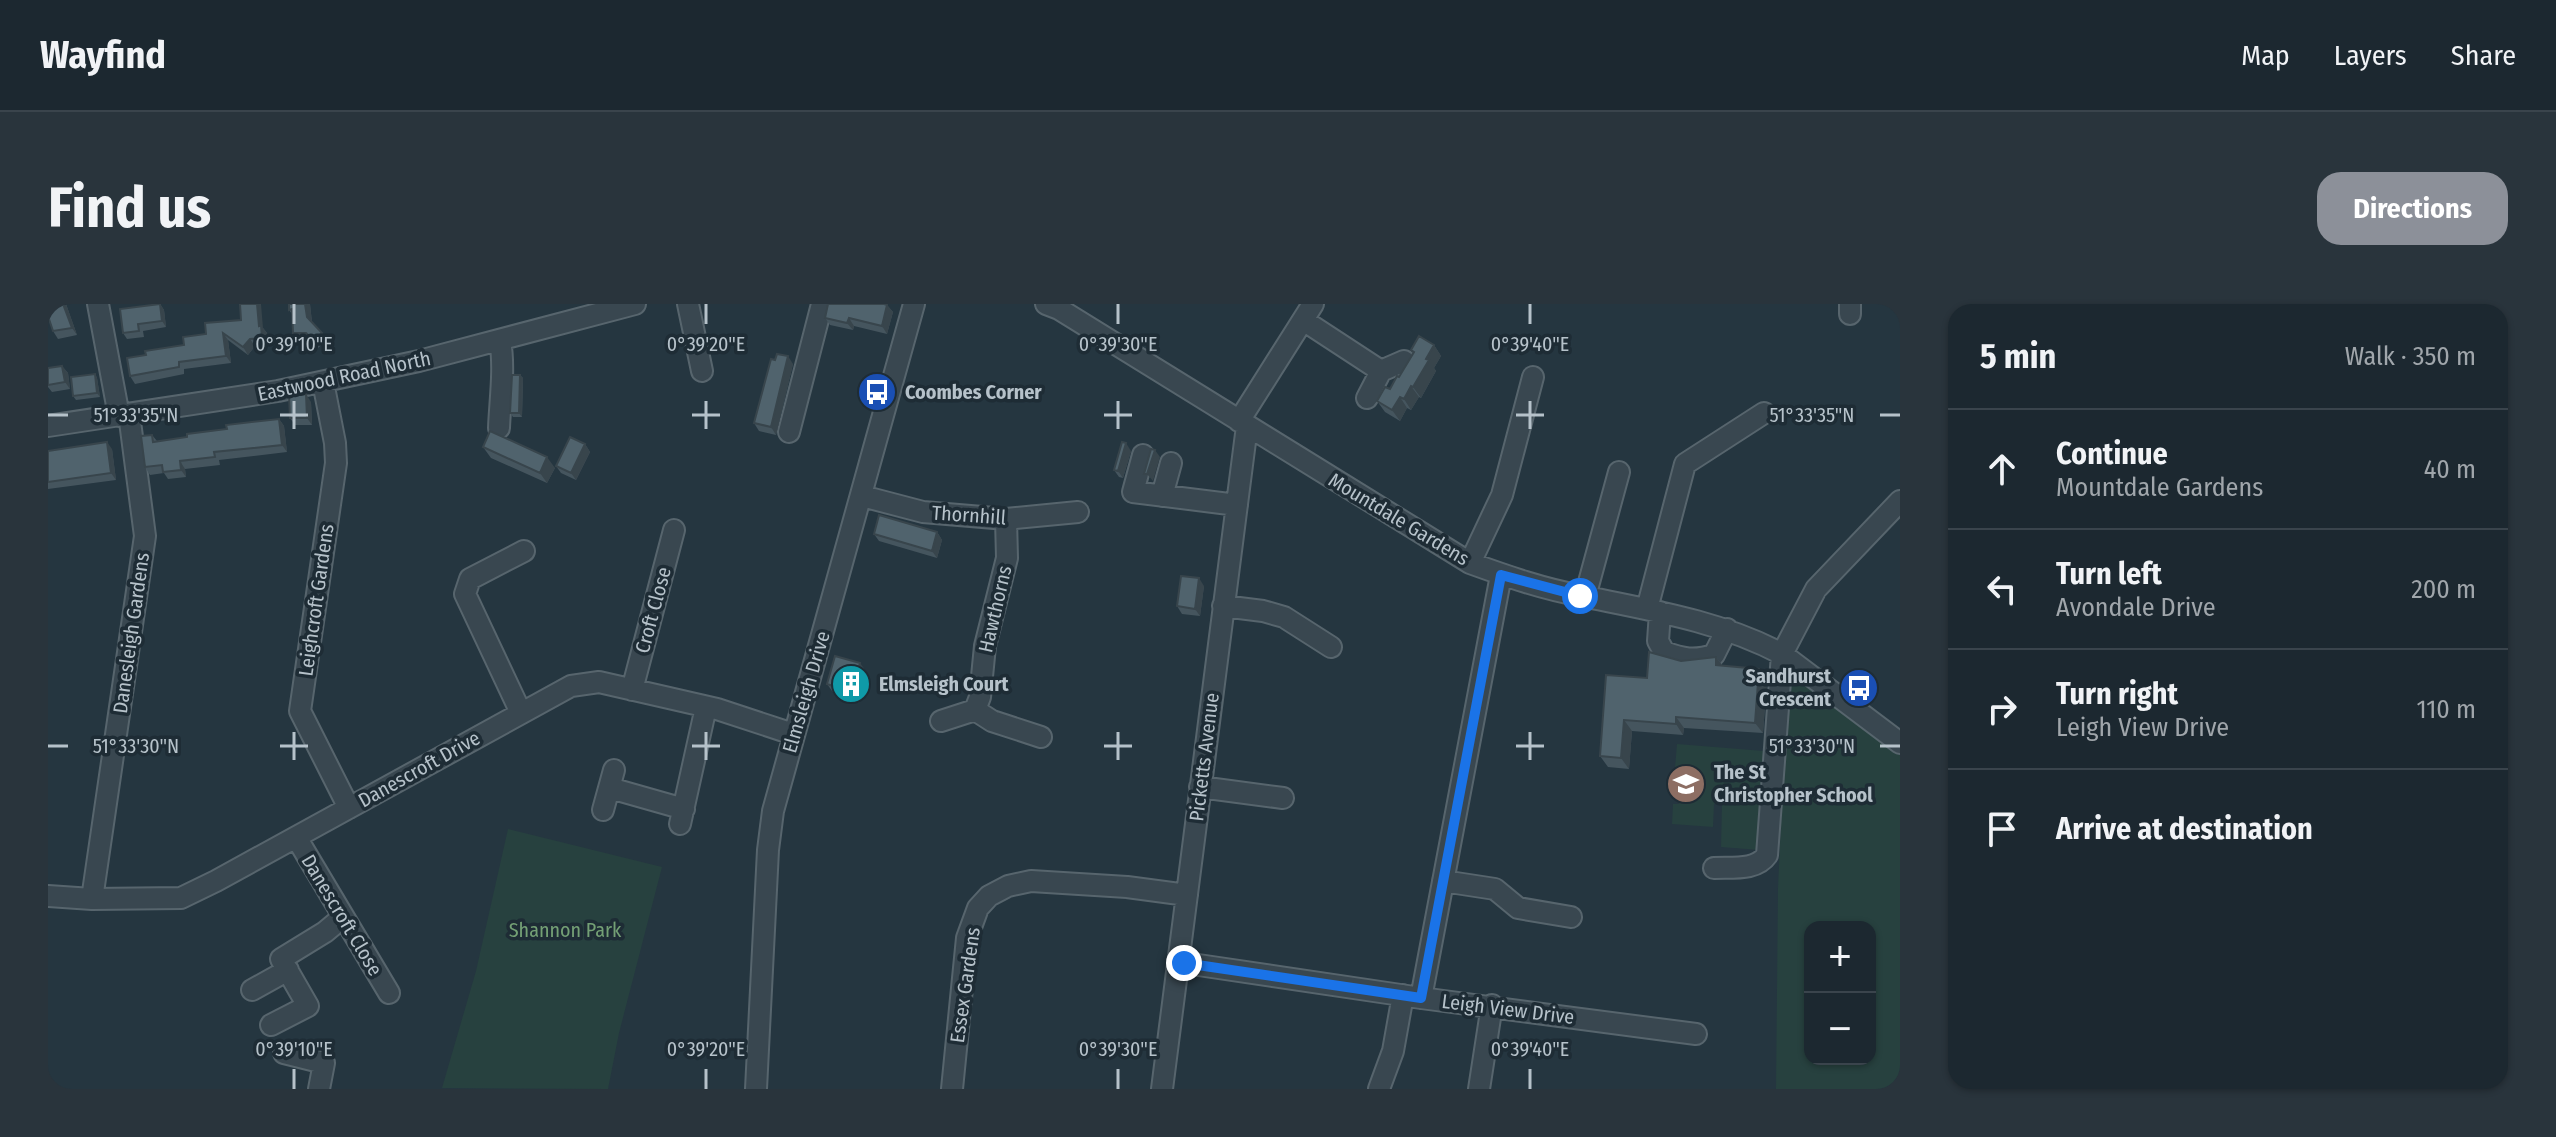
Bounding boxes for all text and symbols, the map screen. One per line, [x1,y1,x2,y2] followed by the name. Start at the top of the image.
[40,32,166,78] text: Wayfind
[2241,39,2290,72] text: Map
[2334,39,2407,72] text: Layers
[2451,39,2516,72] text: Share
[2317,172,2508,245] button: Directions
[48,175,211,242] text: Find us
[255,332,333,356] text: 0°39'10"E
[667,332,745,356] text: 0°39'20"E
[1079,332,1157,356] text: 0°39'30"E
[1491,332,1569,356] text: 0°39'40"E
[1980,336,2056,377] text: 5 min
[2345,341,2476,372] text: Walk · 350 m
[255,346,433,406] street label: Eastwood Road North
[856,371,898,413] bus stop icon: Coombes Corner
[905,380,1042,404] place label: Coombes Corner
[94,403,178,427] text: 51°33'35"N
[1770,403,1854,427] text: 51°33'35"N
[2056,436,2168,472] text: Continue
[1980,447,2024,491] icon: ahead
[2424,454,2476,485] text: 40 m
[1324,468,1474,570] street label: Mountdale Gardens
[2056,472,2263,503] text: Mountdale Gardens
[931,500,1007,530] street label: Thornhill
[293,522,339,678] street label: Leighcroft Gardens
[108,551,154,715] street label: Danesleigh Gardens
[2056,556,2162,592] text: Turn left
[973,563,1017,655] street label: Hawthorns
[630,564,676,656] street label: Croft Close
[1980,567,2024,611] icon: left
[2411,574,2476,605] text: 200 m
[1562,578,1598,614] route start
[2056,592,2216,623] text: Avondale Drive
[777,628,835,756] street label: Elmsleigh Drive
[830,663,872,705] building icon: Elmsleigh Court
[1746,664,1832,711] place label: Sandhurst Crescent
[1838,667,1880,709] bus stop icon: Sandhurst Crescent
[879,672,1009,696] place label: Elmsleigh Court
[2056,676,2178,712] text: Turn right
[1980,687,2024,731] icon: right
[1184,691,1224,823] street label: Picketts Avenue
[2416,694,2476,725] text: 110 m
[2056,712,2229,743] text: Leigh View Drive
[354,726,484,812] street label: Danescroft Drive
[93,734,179,758] text: 51°33'30"N
[1769,734,1855,758] text: 51°33'30"N
[1714,760,1873,807] place label: The St Christopher School
[1665,763,1707,805] school or university icon: The St Christopher School
[1980,807,2024,851] icon: arrive
[2056,811,2313,847] text: Arrive at destination
[296,850,388,980] street label: Danescroft Close
[509,918,622,942] park label: Shannon Park
[1804,921,1876,1065] map controls
[1804,921,1876,993] button: +
[945,926,985,1044] street label: Essex Gardens
[1166,945,1202,981] route end
[1440,989,1576,1029] street label: Leigh View Drive
[1804,993,1876,1065] button: −
[255,1037,333,1061] text: 0°39'10"E
[667,1037,745,1061] text: 0°39'20"E
[1079,1037,1157,1061] text: 0°39'30"E
[1491,1037,1569,1061] text: 0°39'40"E

